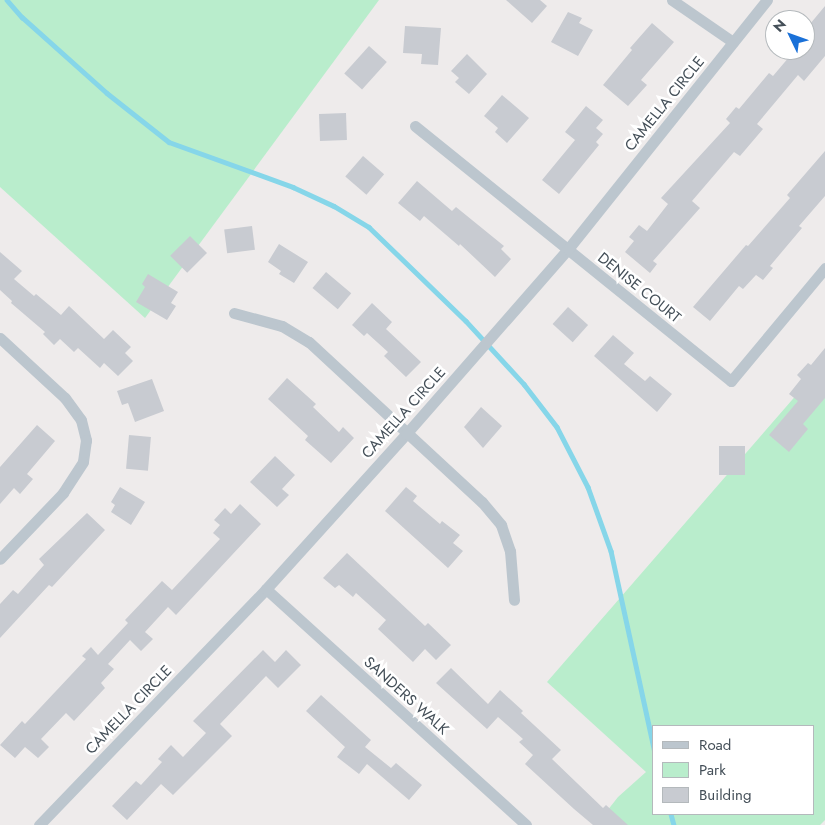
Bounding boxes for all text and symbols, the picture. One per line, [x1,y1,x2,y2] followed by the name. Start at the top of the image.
[765,10,815,60] north arrow
[768,15,791,36] text: N
[621,53,709,155] street label: CAMELLA CIRCLE
[594,249,684,327] street label: DENISE COURT
[358,364,450,462] street label: CAMELLA CIRCLE
[360,653,452,739] street label: SANDERS WALK
[82,662,176,758] street label: CAMELLA CIRCLE
[652,725,815,815] legend
[699,734,731,756] text: Road
[699,759,726,781] text: Park
[699,784,751,806] text: Building

